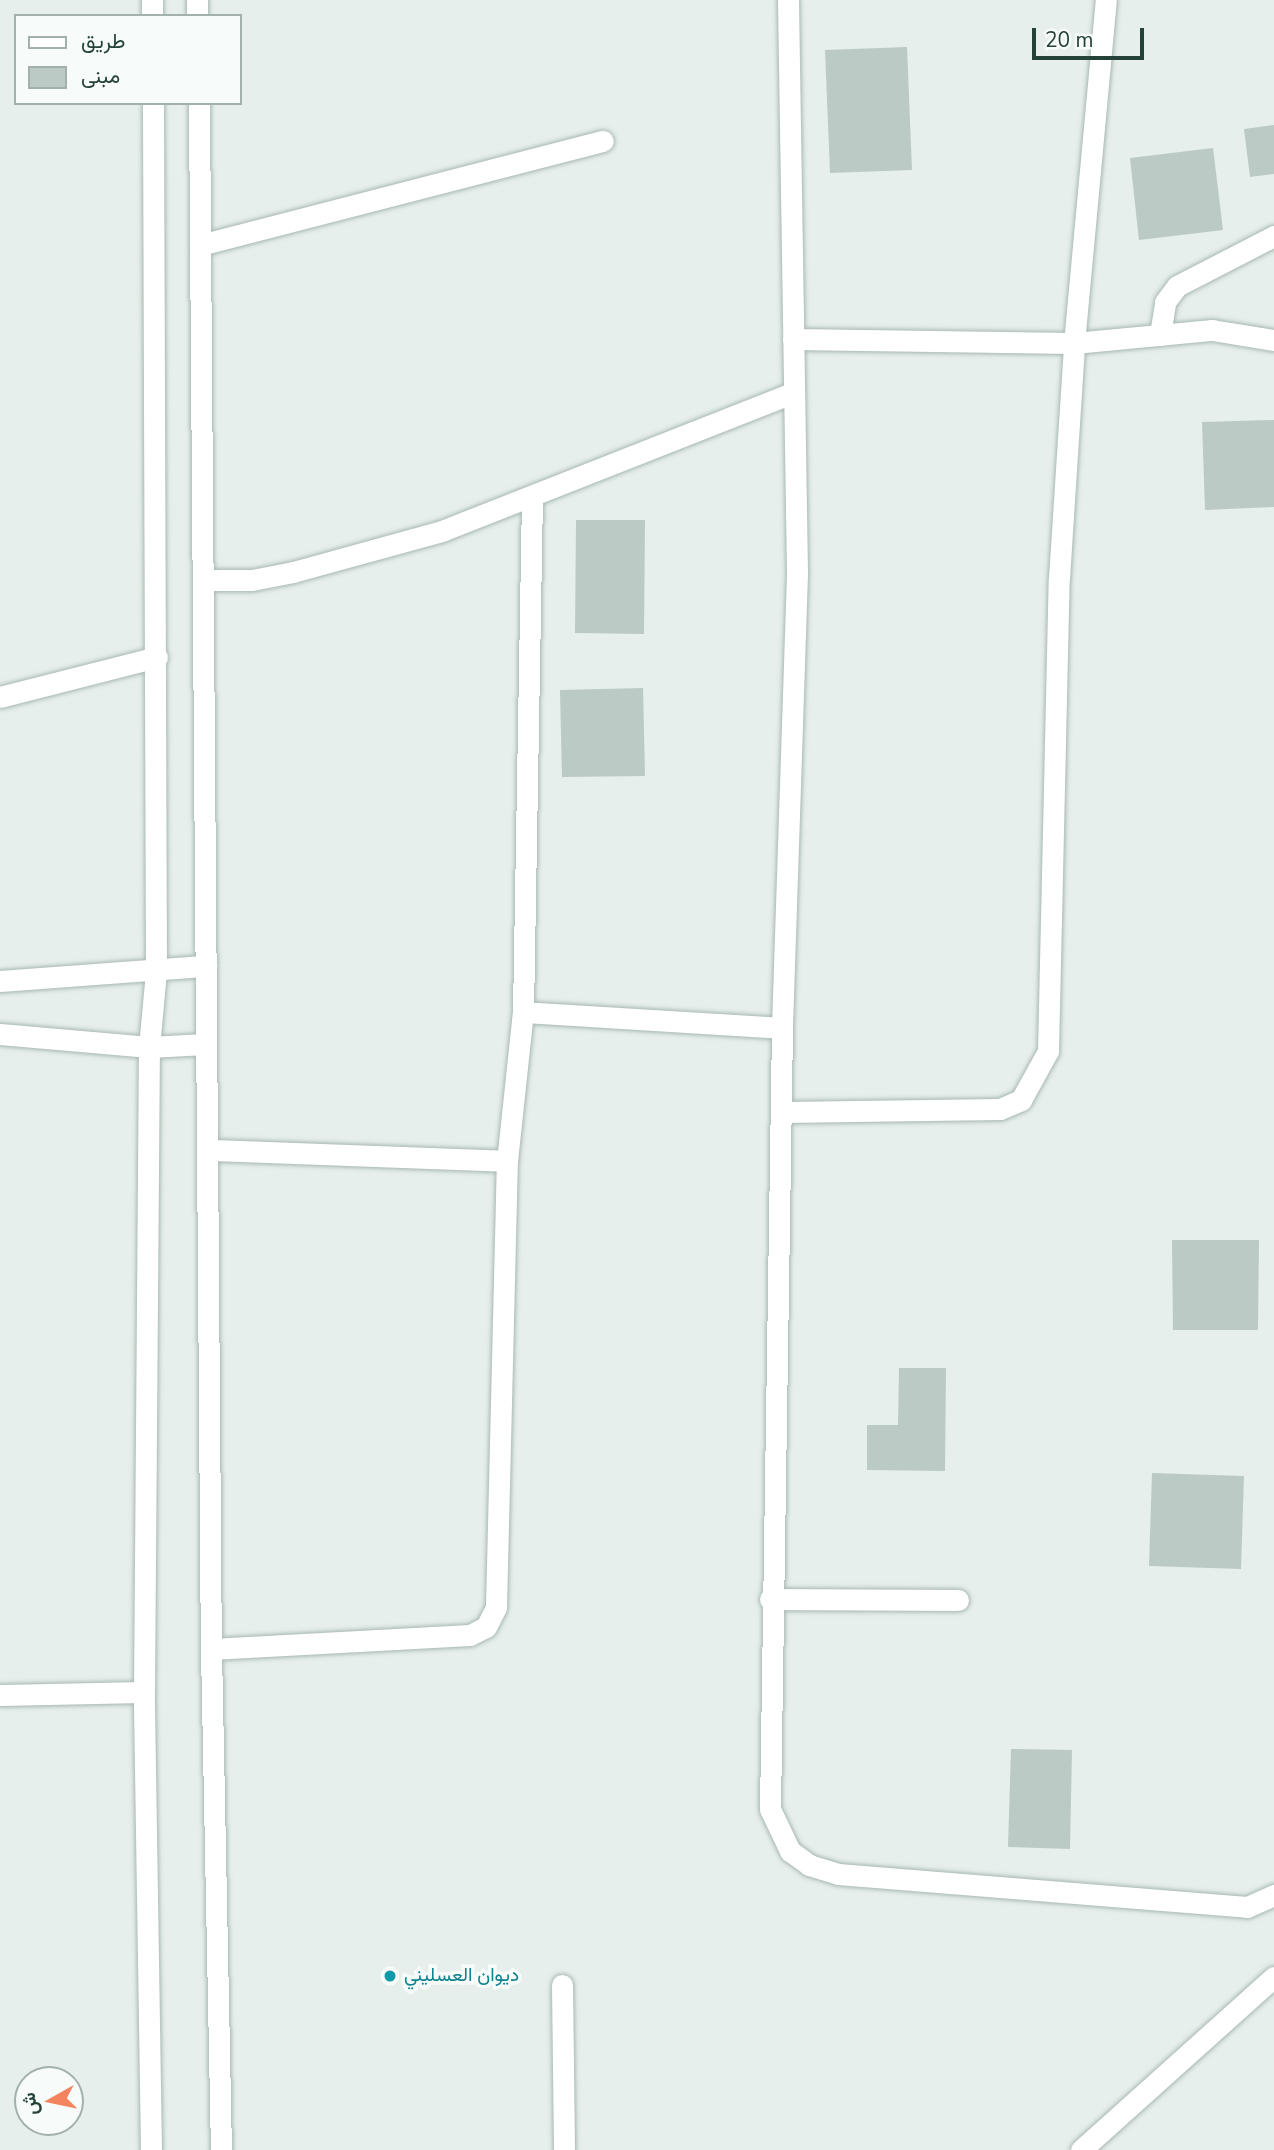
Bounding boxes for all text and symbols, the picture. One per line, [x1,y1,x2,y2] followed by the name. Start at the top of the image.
[14,14,242,105] legend
[1036,14,1148,58] scale bar
[1045,26,1094,54] text: 20 m
[81,27,126,55] text: طريق
[81,62,120,90] text: مبنى
[404,1965,519,1987] place label: ديوان العسليني
[382,1968,398,1984] marker: ديوان العسليني
[14,2066,84,2136] north arrow
[16,2091,45,2117] text: ش

